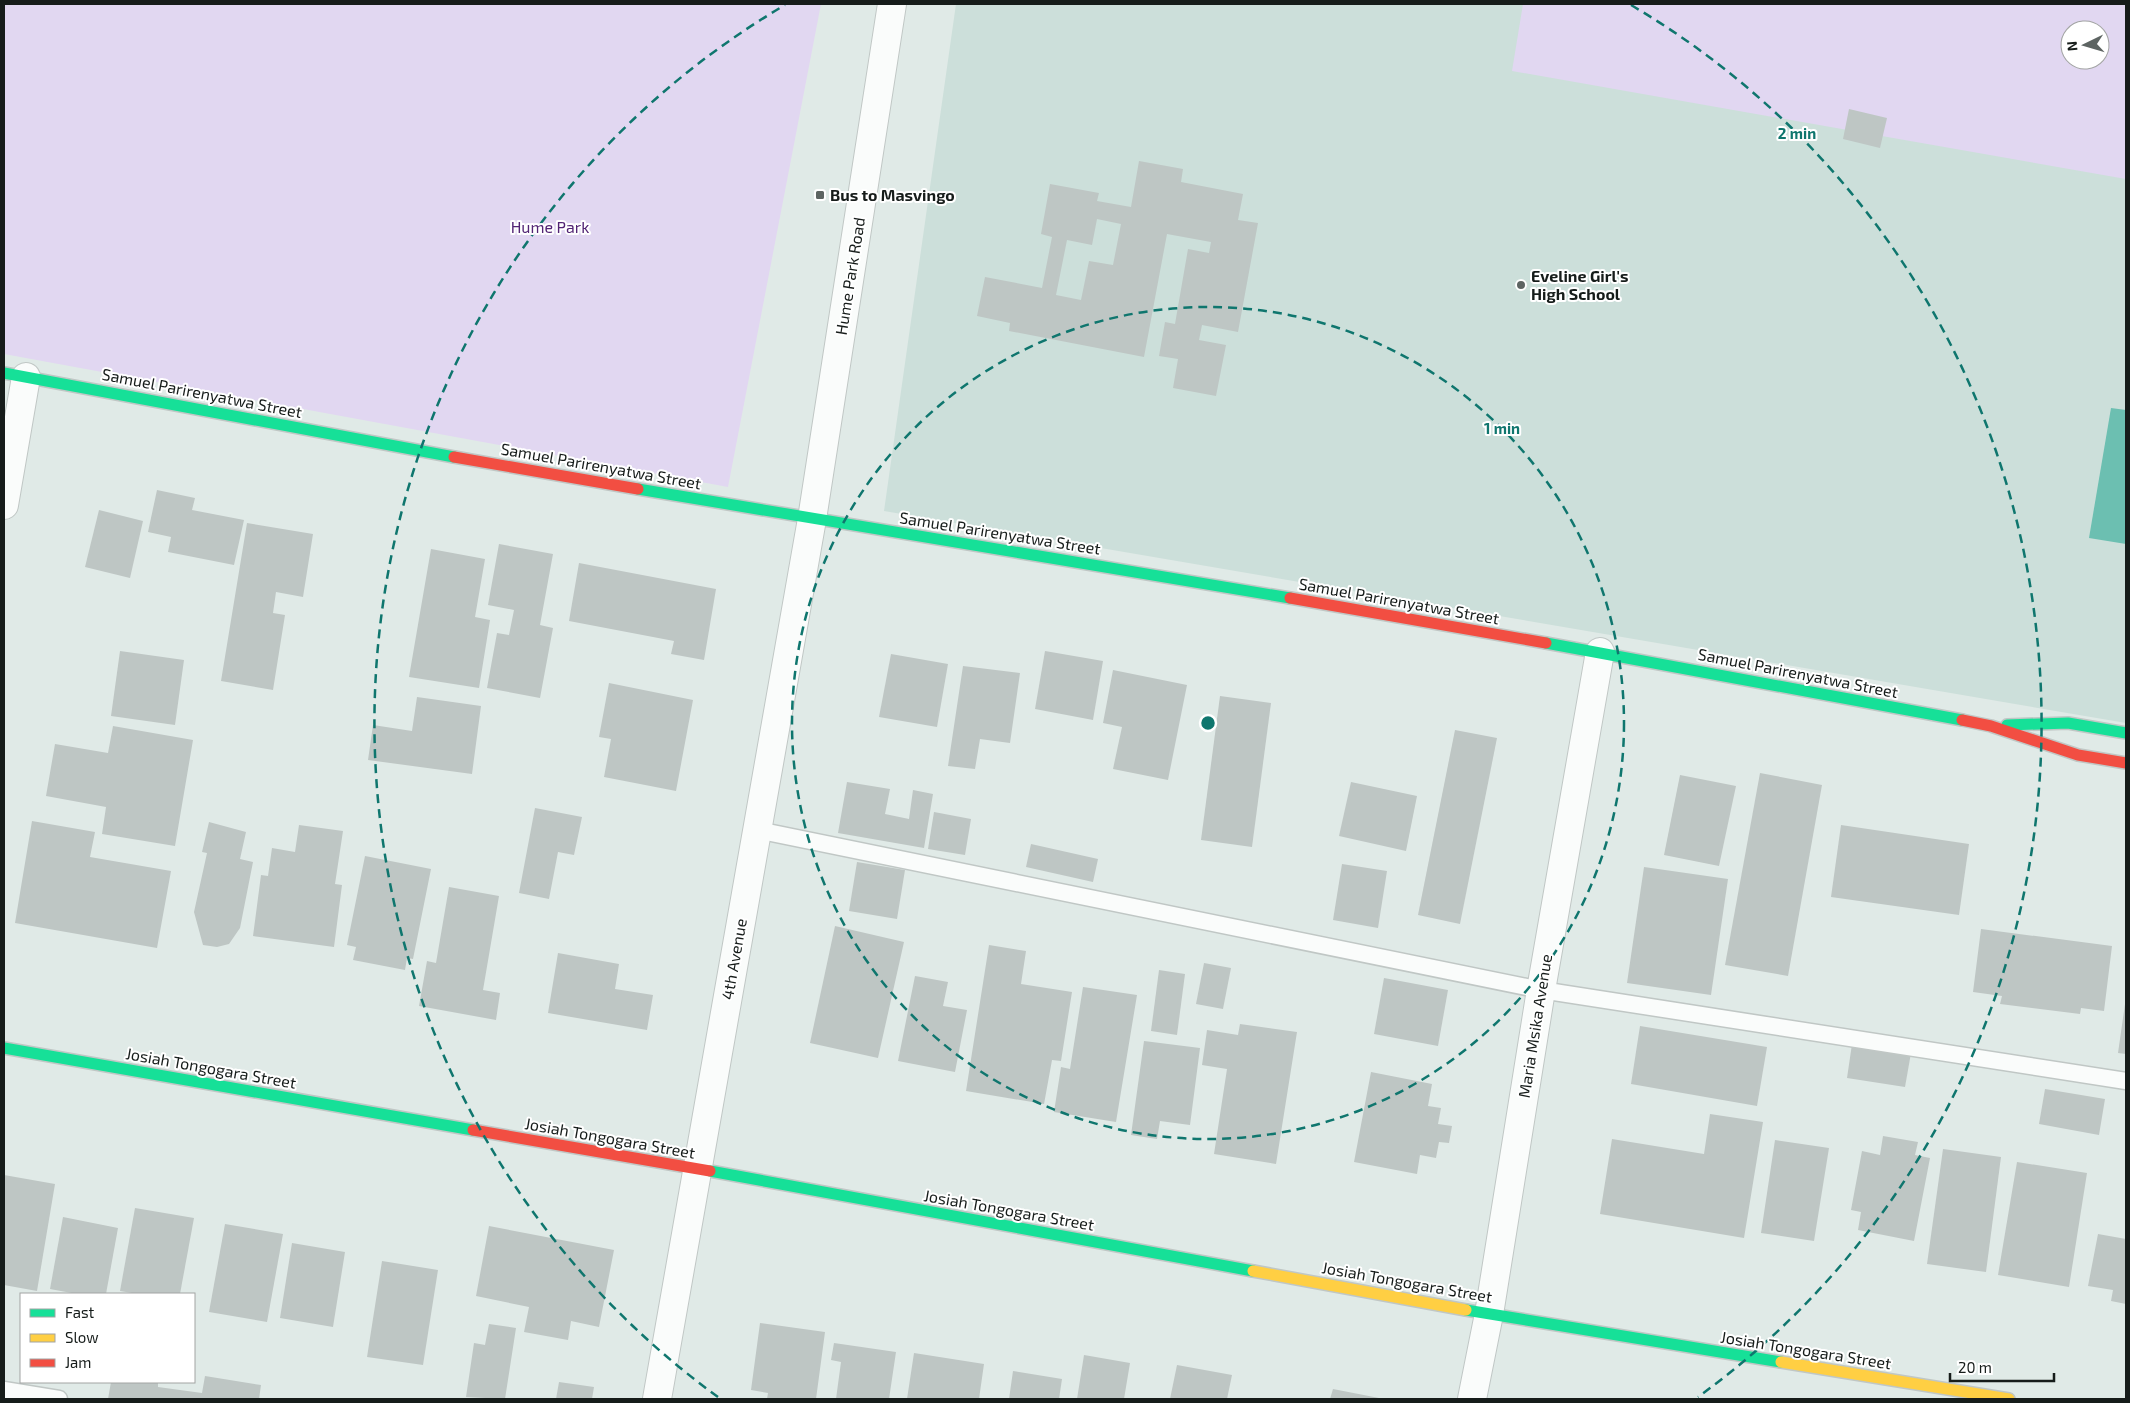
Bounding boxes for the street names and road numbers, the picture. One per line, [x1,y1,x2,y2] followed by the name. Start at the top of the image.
[831,216,868,336] street label: Hume Park Road
[101,364,304,421] street label: Samuel Parirenyatwa Street
[499,439,703,493] street label: Samuel Parirenyatwa Street
[898,507,1102,558] street label: Samuel Parirenyatwa Street
[1297,574,1501,628] street label: Samuel Parirenyatwa Street
[1697,644,1900,701] street label: Samuel Parirenyatwa Street
[717,917,750,1001] street label: 4th Avenue
[1514,953,1555,1099] street label: Maria Msika Avenue
[124,1043,298,1092] street label: Josiah Tongogara Street
[523,1113,697,1162] street label: Josiah Tongogara Street
[922,1185,1096,1234] street label: Josiah Tongogara Street
[1320,1257,1494,1306] street label: Josiah Tongogara Street
[1719,1327,1893,1372] street label: Josiah Tongogara Street

